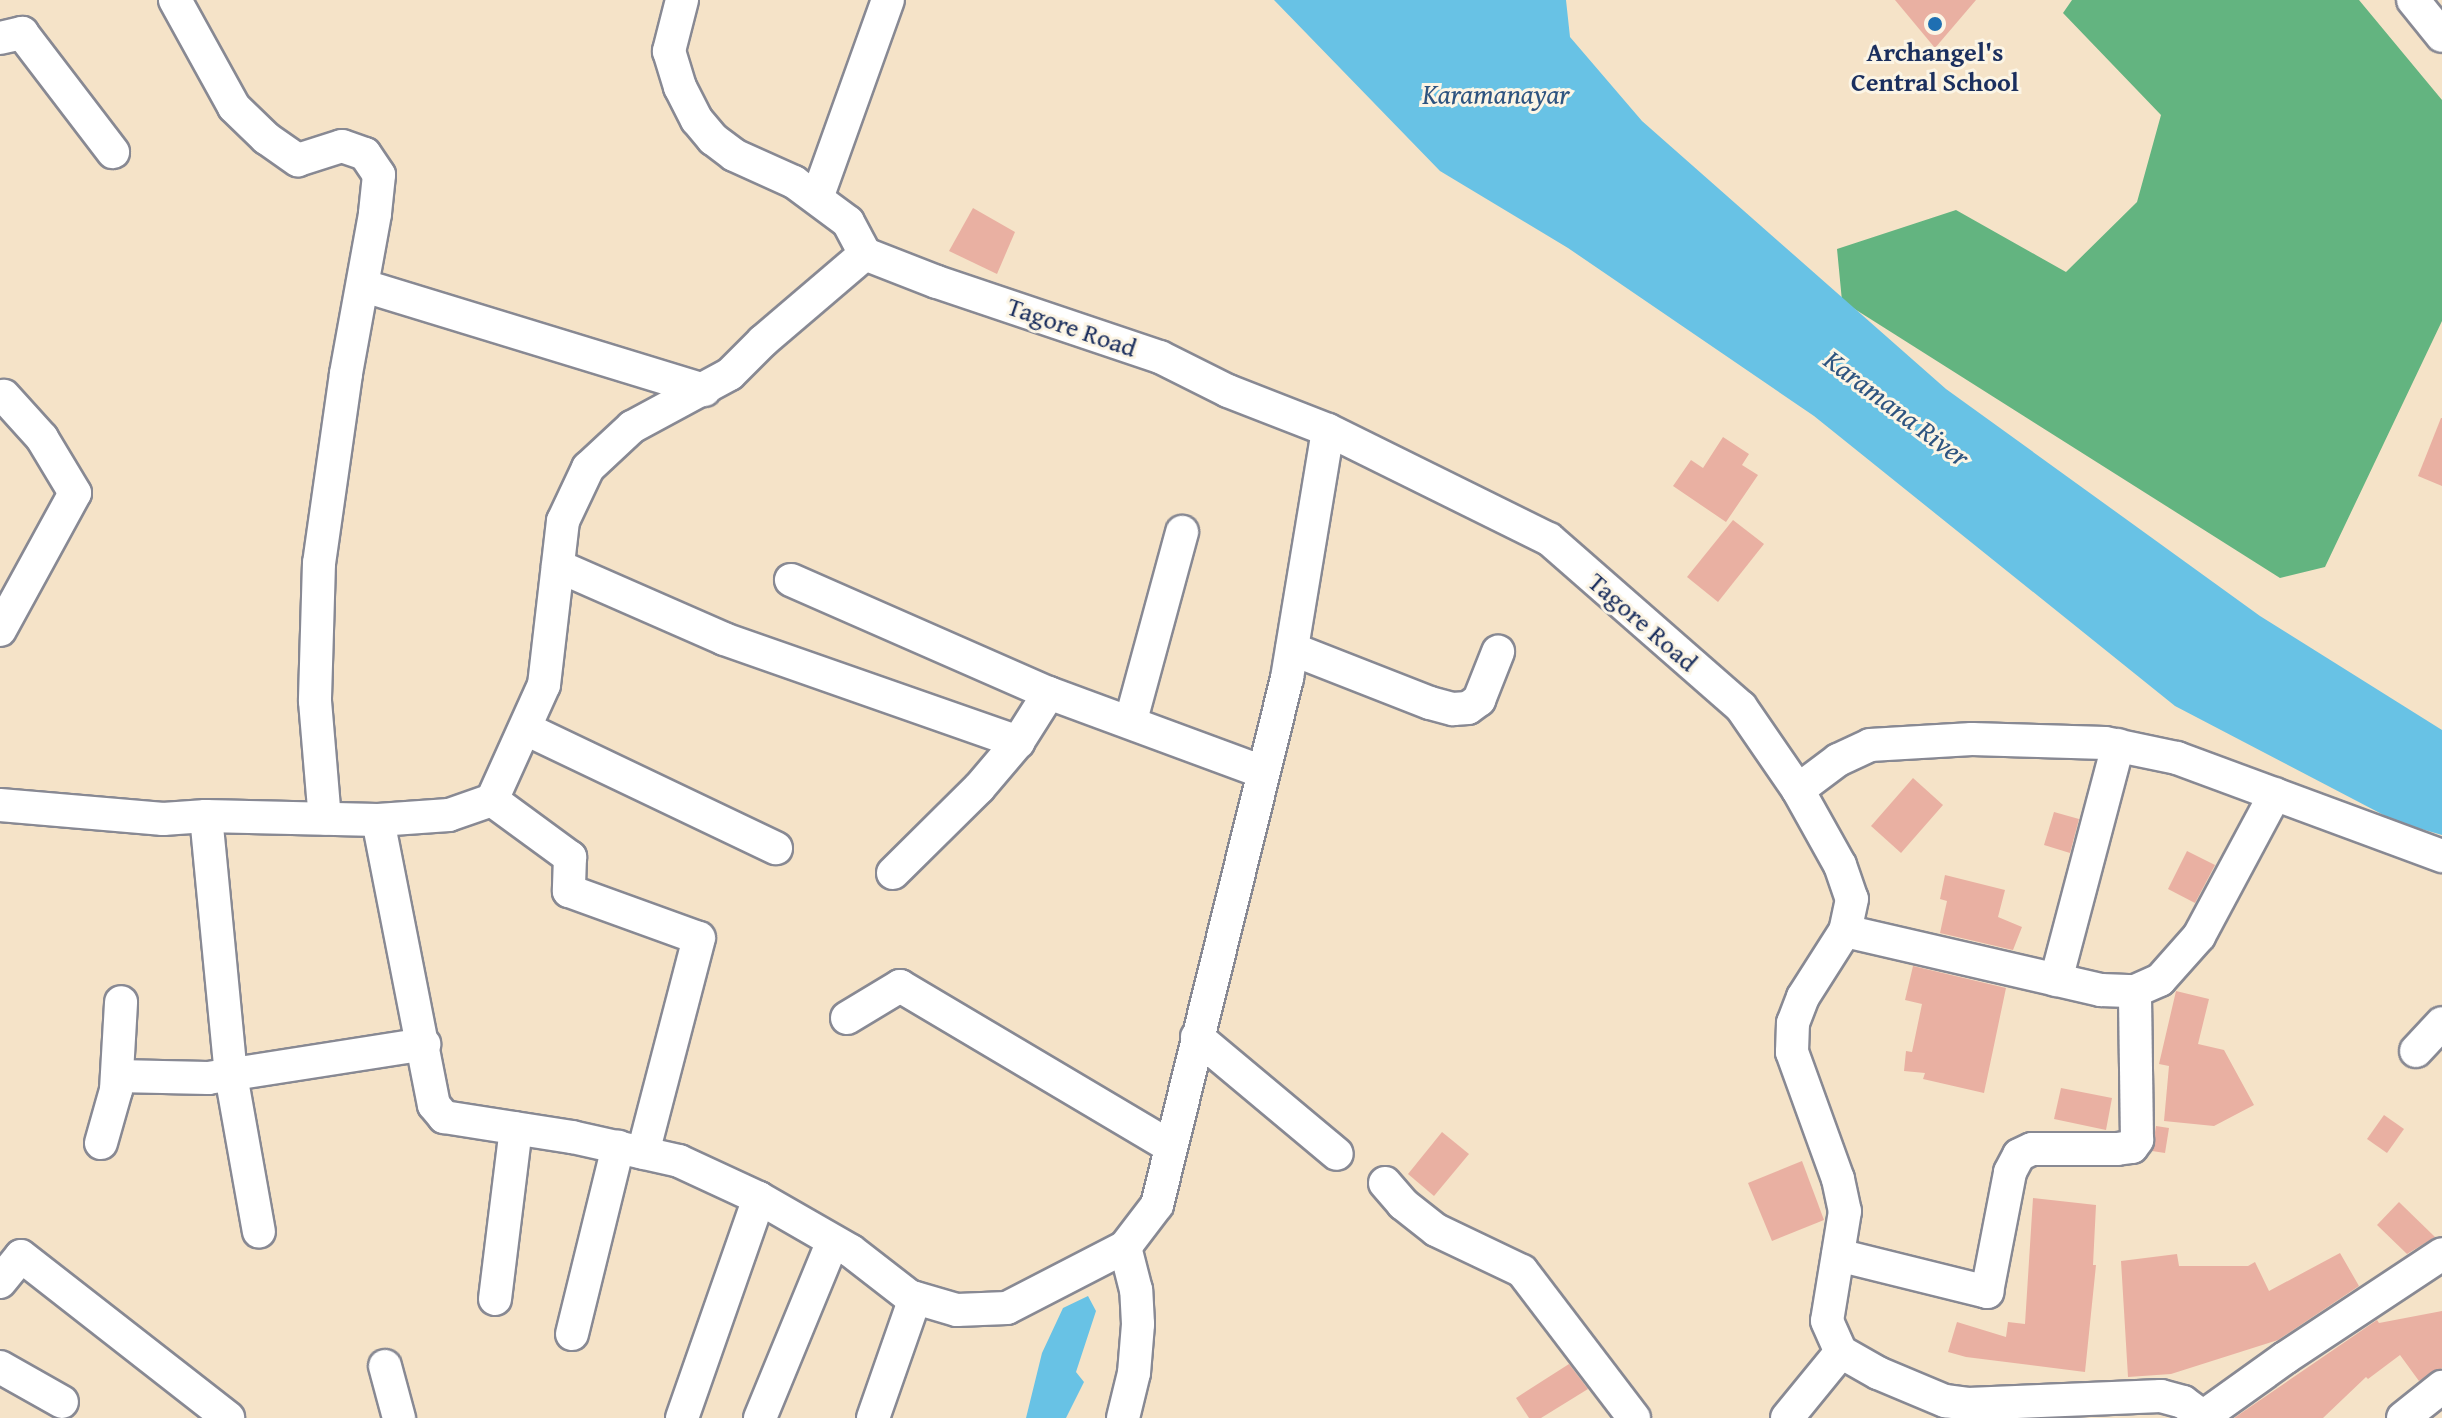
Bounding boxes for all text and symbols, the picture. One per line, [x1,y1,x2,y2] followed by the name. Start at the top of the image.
[1926,15,1944,33] marker: Archangel's Central School
[1851,36,2019,98] place label: Archangel's Central School
[1422,77,1570,111] water label: Karamanayar
[1003,290,1141,364] street label: Tagore Road
[1818,342,1976,474] water label: Karamana River
[1582,566,1704,678] street label: Tagore Road

